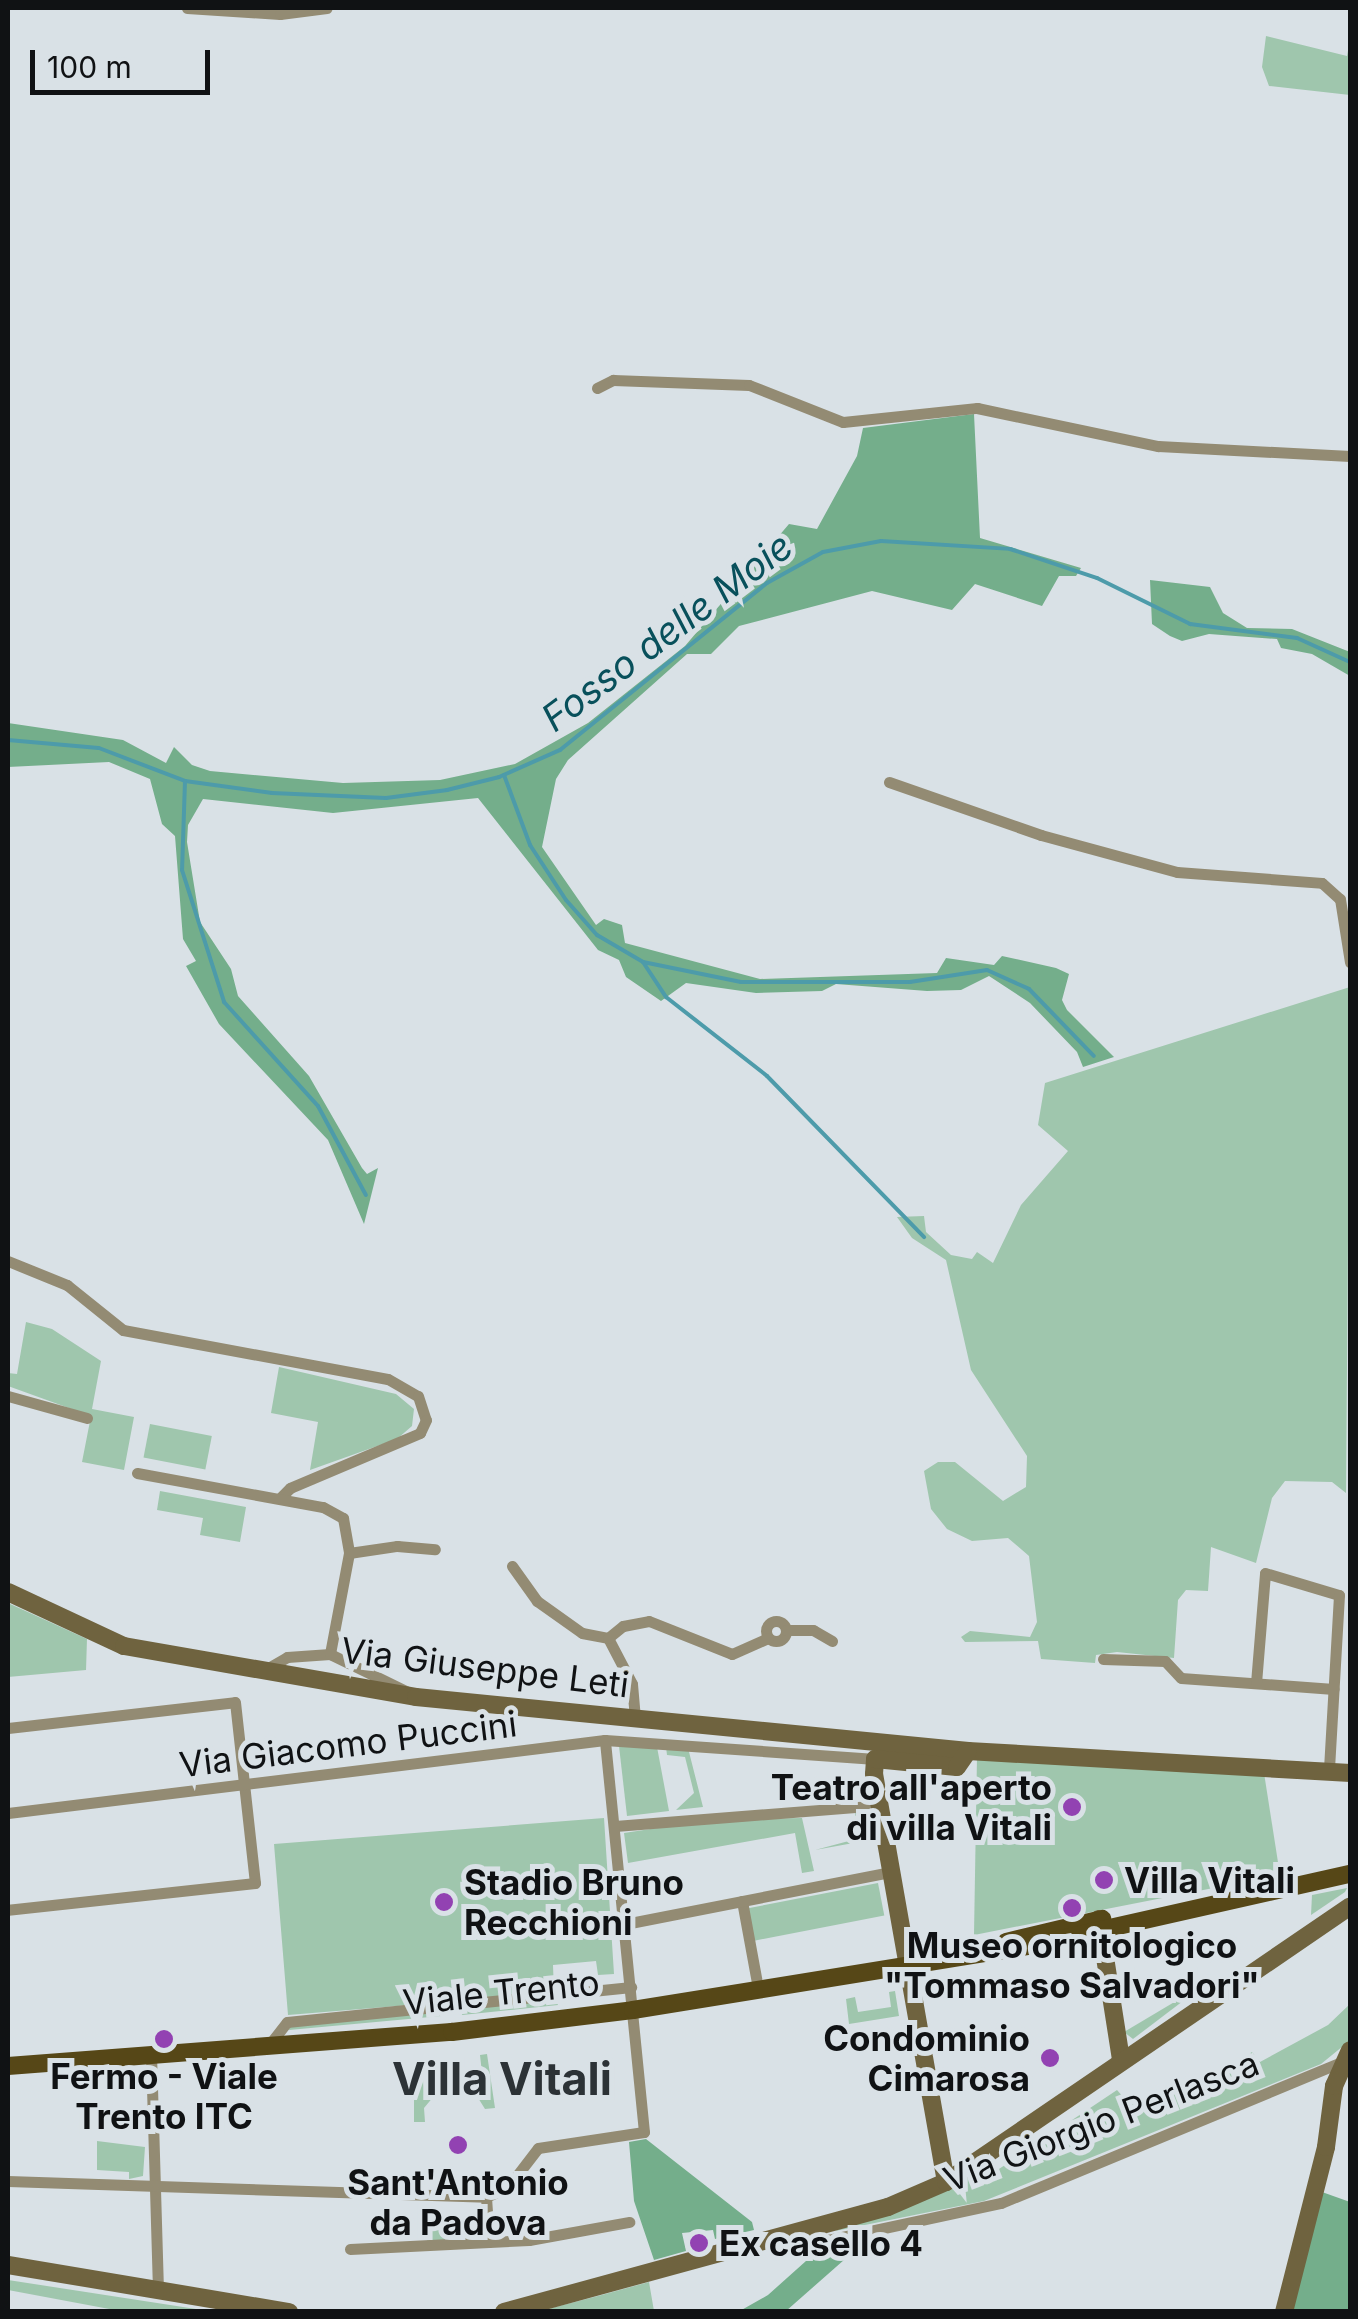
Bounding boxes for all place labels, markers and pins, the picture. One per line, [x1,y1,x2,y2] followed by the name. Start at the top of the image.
[771,1766,1052,1848] place label: Teatro all'aperto di villa Vitali
[1061,1796,1083,1818] marker: Teatro all'aperto di villa Vitali
[1124,1859,1295,1901] place label: Villa Vitali
[464,1861,684,1943] place label: Stadio Bruno Recchioni
[1093,1869,1115,1891] marker: Villa Vitali
[433,1891,455,1913] marker: Stadio Bruno Recchioni
[1061,1897,1083,1919] marker: Museo ornitologico "Tommaso Salvadori"
[884,1924,1260,2006] place label: Museo ornitologico "Tommaso Salvadori"
[823,2017,1030,2099] place label: Condominio Cimarosa
[153,2028,175,2050] marker: Fermo - Viale Trento ITC
[1039,2047,1061,2069] marker: Condominio Cimarosa
[50,2055,278,2137] place label: Fermo - Viale Trento ITC
[447,2134,469,2156] marker: Sant'Antonio da Padova
[347,2161,569,2243] place label: Sant'Antonio da Padova
[719,2222,923,2264] place label: Ex casello 4
[688,2232,710,2254] marker: Ex casello 4

